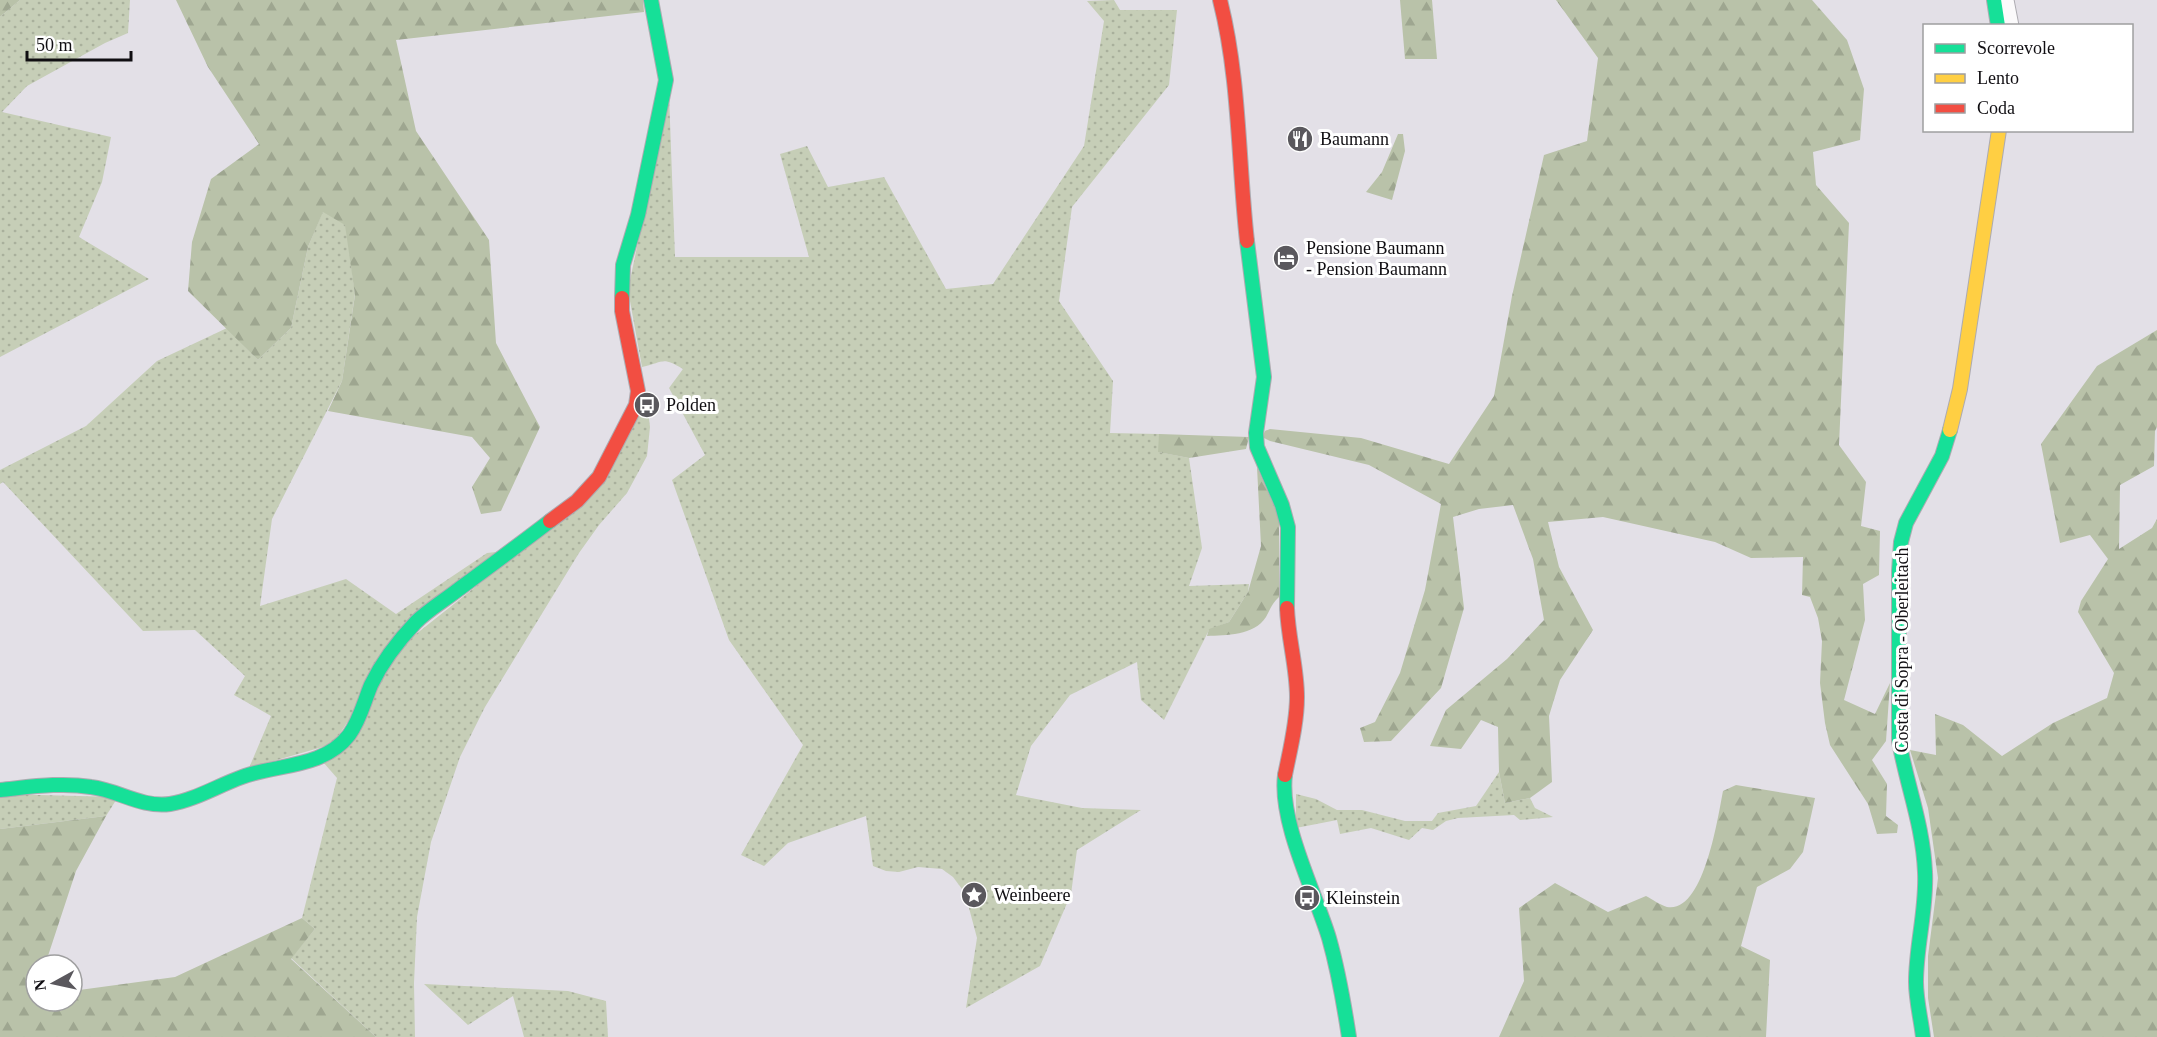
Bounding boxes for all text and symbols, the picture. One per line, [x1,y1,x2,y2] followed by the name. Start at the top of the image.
[27,24,130,62] scale bar
[1923,24,2133,132] legend
[36,35,73,55] text: 50 m
[1977,38,2055,58] text: Scorrevole
[1977,68,2019,88] text: Lento
[1977,98,2015,118] text: Coda
[1285,124,1315,154] restaurant icon: Baumann
[1320,129,1389,149] place label: Baumann
[1306,238,1447,279] place label: Pensione Baumann - Pension Baumann
[1271,243,1301,273] hotel icon: Pensione Baumann - Pension Baumann
[632,390,662,420] bus stop icon: Polden
[666,395,716,415] place label: Polden
[1892,548,1912,752] street label: Costa di Sopra - Oberleitach
[959,880,989,910] place icon: Weinbeere
[1292,883,1322,913] bus stop icon: Kleinstein
[994,885,1071,905] place label: Weinbeere
[1326,888,1400,908] place label: Kleinstein
[24,953,84,1013] north arrow
[30,978,49,992] text: N

